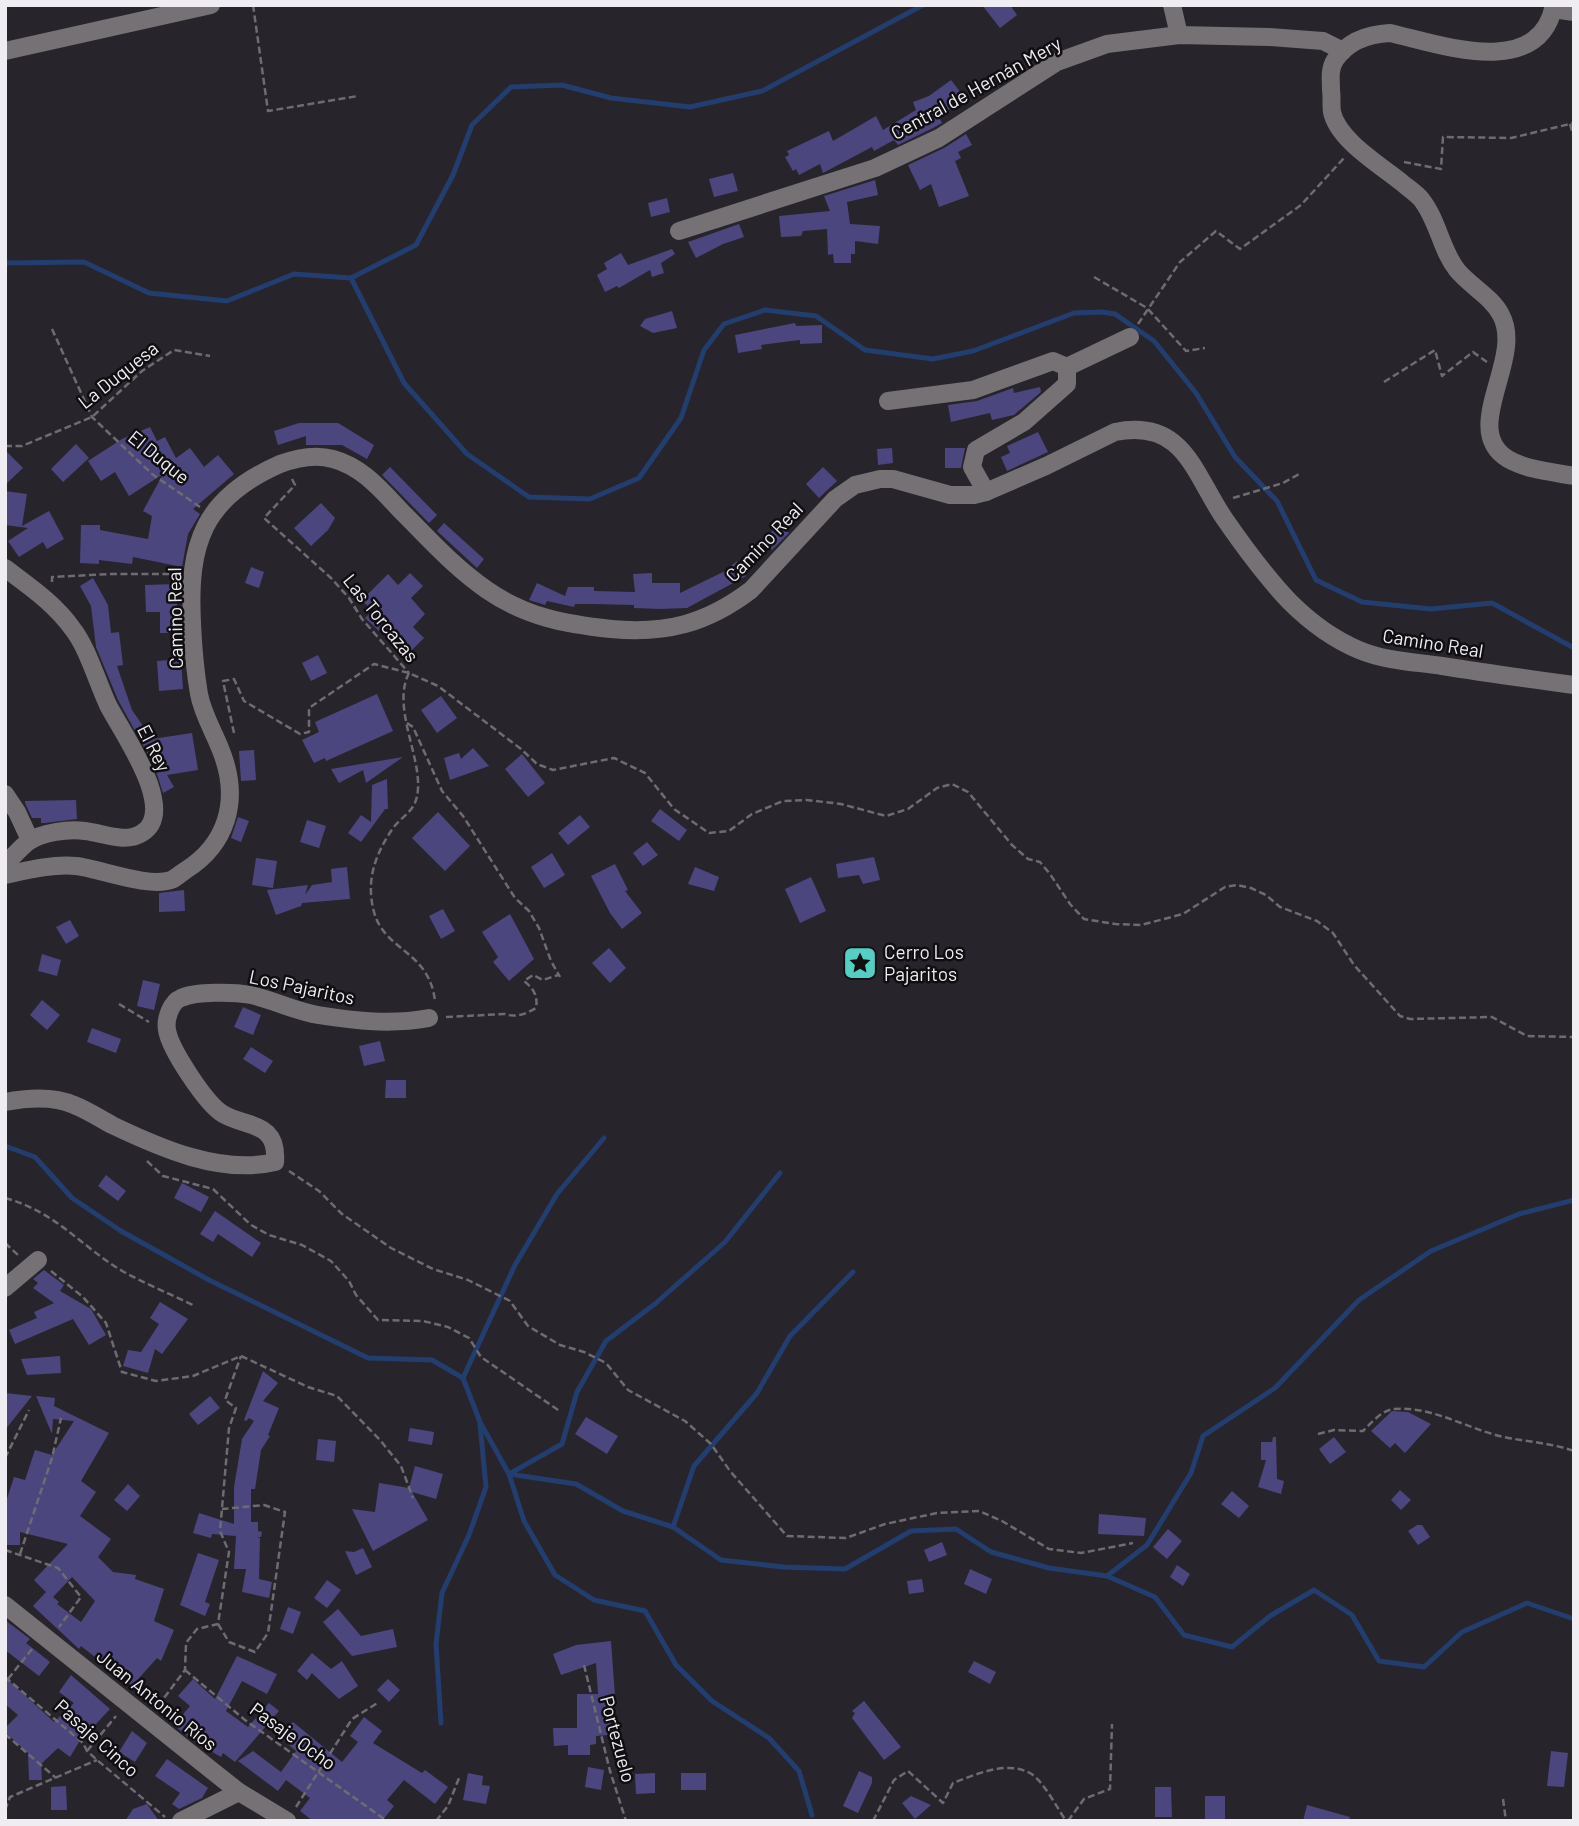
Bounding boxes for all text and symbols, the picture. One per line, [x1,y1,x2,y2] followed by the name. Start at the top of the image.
[887,31,1065,144] street label: Central de Hernán Mery
[73,336,162,413] street label: La Duquesa
[124,425,195,488] street label: El Duque
[720,497,807,586] street label: Camino Real
[162,567,187,669] street label: Camino Real
[339,569,424,666] street label: Las Torcazas
[1381,623,1485,662] street label: Camino Real
[133,720,176,775] street label: El Rey
[884,940,964,985] place label: Cerro Los Pajaritos
[841,944,879,982] place icon: Cerro Los Pajaritos
[247,964,357,1009] street label: Los Pajaritos
[93,1644,222,1755] street label: Juan Antonio Ríos
[596,1693,641,1785] street label: Portezuelo
[51,1694,144,1781] street label: Pasaje Cinco
[246,1697,341,1774] street label: Pasaje Ocho

